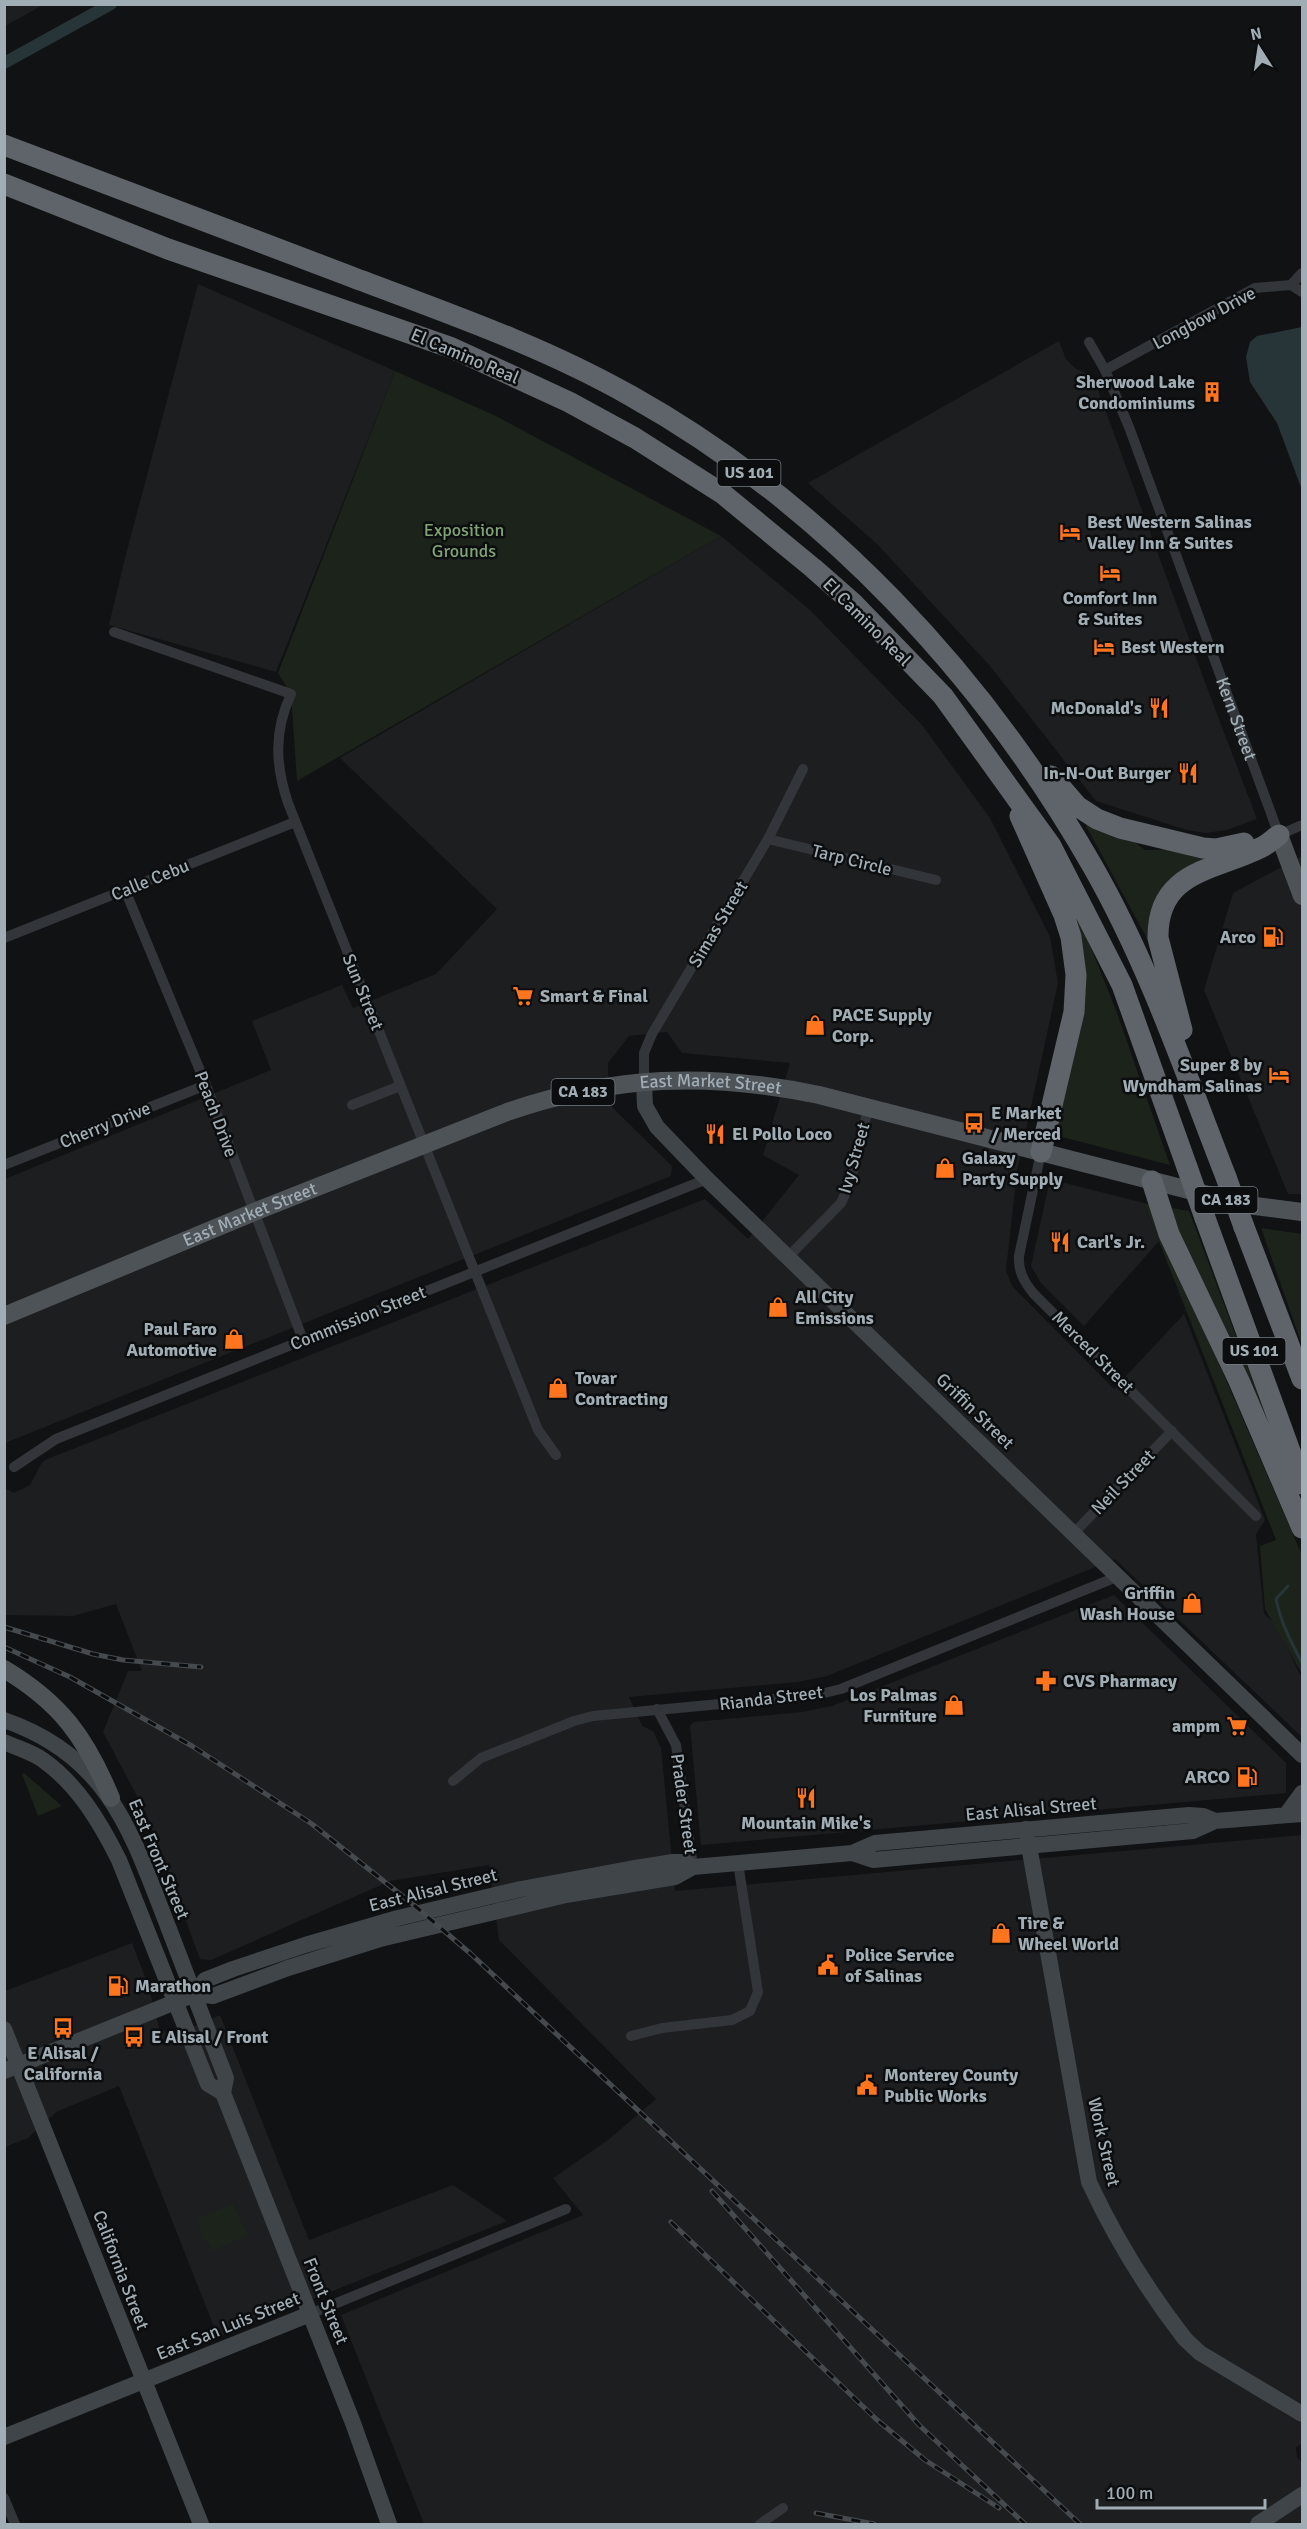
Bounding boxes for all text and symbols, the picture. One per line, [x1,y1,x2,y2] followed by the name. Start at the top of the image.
[1229,18,1289,78] north arrow
[1249,23,1264,45] text: N
[1149,282,1259,354] street label: Longbow Drive
[407,323,523,389] street label: El Camino Real
[1076,371,1195,414] place label: Sherwood Lake Condominiums
[1200,380,1224,404] building icon: Sherwood Lake Condominiums
[718,460,780,486] road number: US 101
[1087,511,1252,554] place label: Best Western Salinas Valley Inn & Suites
[424,519,504,562] park label: Exposition Grounds
[1058,520,1082,544] hotel icon: Best Western Salinas Valley Inn & Suites
[1098,561,1122,585] hotel icon: Comfort Inn & Suites
[818,573,916,671] street label: El Camino Real
[1063,587,1157,630] place label: Comfort Inn & Suites
[1092,635,1116,659] hotel icon: Best Western
[1121,636,1225,658] place label: Best Western
[1211,674,1262,763] street label: Kern Street
[1147,696,1171,720] restaurant icon: McDonald's
[1051,697,1142,719] place label: McDonald's
[1176,761,1200,785] restaurant icon: In-N-Out Burger
[1043,762,1172,784] place label: In-N-Out Burger
[810,839,894,881] street label: Tarp Circle
[108,854,192,906] street label: Calle Cebu
[684,877,752,971] street label: Simas Street
[1261,925,1285,949] fuel station icon: Arco
[1220,926,1256,948] place label: Arco
[338,951,388,1033] street label: Sun Street
[511,984,535,1008] supermarket icon: Smart & Final
[540,985,648,1007] place label: Smart & Final
[832,1004,932,1047] place label: PACE Supply Corp.
[803,1013,827,1037] shop icon: PACE Supply Corp.
[1123,1054,1262,1097] place label: Super 8 by Wyndham Salinas
[1267,1063,1291,1087] hotel icon: Super 8 by Wyndham Salinas
[190,1068,242,1160] street label: Peach Drive
[638,1069,783,1099] street label: East Market Street
[552,1079,614,1105] road number: CA 183
[56,1097,154,1153] street label: Cherry Drive
[991,1102,1062,1145] place label: E Market / Merced
[962,1111,986,1135] bus stop icon: E Market / Merced
[833,1120,875,1196] street label: Ivy Street
[703,1122,727,1146] restaurant icon: El Pollo Loco
[732,1123,832,1145] place label: El Pollo Loco
[962,1147,1063,1190] place label: Galaxy Party Supply
[933,1156,957,1180] shop icon: Galaxy Party Supply
[180,1177,320,1251] street label: East Market Street
[1194,1187,1258,1213] road number: CA 183
[1048,1230,1072,1254] restaurant icon: Carl's Jr.
[1077,1231,1145,1253] place label: Carl's Jr.
[287,1281,429,1355] street label: Commission Street
[795,1286,874,1329] place label: All City Emissions
[766,1295,790,1319] shop icon: All City Emissions
[1047,1306,1139,1398] street label: Merced Street
[127,1318,217,1361] place label: Paul Faro Automotive
[222,1327,246,1351] shop icon: Paul Faro Automotive
[1222,1338,1286,1364] road number: US 101
[575,1367,668,1410] place label: Tovar Contracting
[931,1368,1019,1454] street label: Griffin Street
[546,1376,570,1400] shop icon: Tovar Contracting
[1087,1445,1159,1519] street label: Neil Street
[1080,1582,1175,1625] place label: Griffin Wash House
[1180,1591,1204,1615] shop icon: Griffin Wash House
[1034,1669,1058,1693] pharmacy icon: CVS Pharmacy
[1063,1670,1177,1692] place label: CVS Pharmacy
[718,1681,824,1715] street label: Rianda Street
[850,1684,937,1727] place label: Los Palmas Furniture
[942,1693,966,1717] shop icon: Los Palmas Furniture
[1225,1714,1249,1738] supermarket icon: ampm
[1172,1715,1220,1737] place label: ampm
[666,1752,702,1856] street label: Prader Street
[1235,1765,1259,1789] fuel station icon: ARCO
[1185,1766,1230,1788] place label: ARCO
[794,1786,818,1810] restaurant icon: Mountain Mike's
[965,1792,1097,1826] street label: East Alisal Street
[124,1795,194,1923] street label: East Front Street
[741,1812,871,1834] place label: Mountain Mike's
[367,1863,499,1917] street label: East Alisal Street
[1018,1912,1119,1955] place label: Tire & Wheel World
[989,1921,1013,1945] shop icon: Tire & Wheel World
[845,1944,954,1987] place label: Police Service of Salinas
[816,1953,840,1977] public building icon: Police Service of Salinas
[106,1974,130,1998] fuel station icon: Marathon
[135,1975,211,1997] place label: Marathon
[51,2016,75,2040] bus stop icon: E Alisal / California
[122,2025,146,2049] bus stop icon: E Alisal / Front
[151,2026,269,2048] place label: E Alisal / Front
[24,2042,102,2085] place label: E Alisal / California
[884,2064,1018,2107] place label: Monterey County Public Works
[855,2073,879,2097] public building icon: Monterey County Public Works
[1083,2095,1125,2189] street label: Work Street
[88,2207,154,2333] street label: California Street
[299,2254,353,2348] street label: Front Street
[153,2287,303,2365] street label: East San Luis Street
[1097,2472,1265,2510] scale bar
[1106,2482,1153,2504] text: 100 m

